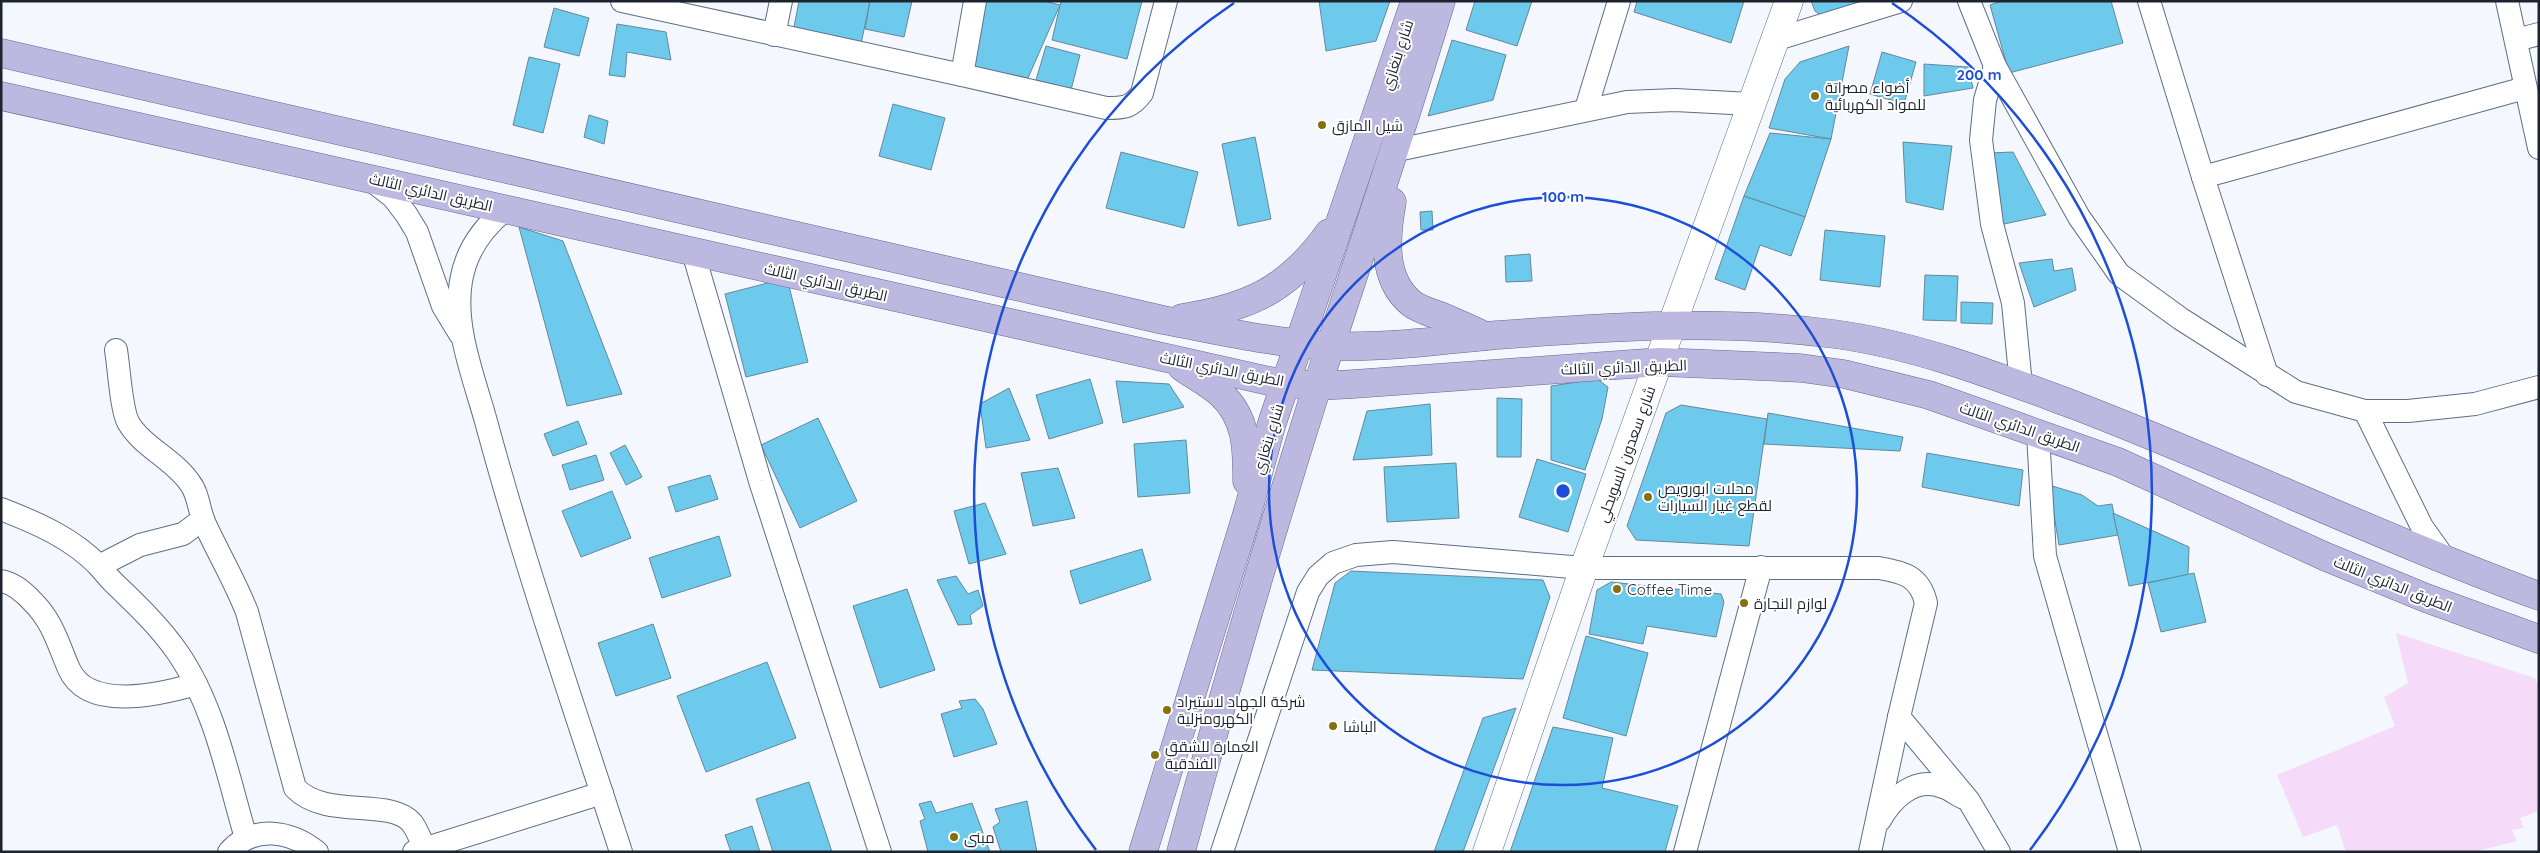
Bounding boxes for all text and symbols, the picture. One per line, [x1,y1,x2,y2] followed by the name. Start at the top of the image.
[1377,17,1420,94] street label: شارع بنغازي
[1957,65,2002,84] text: 200 m
[1825,78,1926,115] place label: أضواء مصراتة للمواد الكهربائية
[1809,90,1821,102] marker: أضواء مصراتة للمواد الكهربائية
[1332,116,1403,136] place label: شيل المازق
[1316,119,1328,131] marker: شيل المازق
[367,169,495,218] street label: الطريق الدائري الثالث
[1542,187,1584,206] text: 100 m
[762,259,890,308] street label: الطريق الدائري الثالث
[1158,348,1286,393] street label: الطريق الدائري الثالث
[1561,355,1688,382] street label: الطريق الدائري الثالث
[1592,383,1662,526] street label: شارع سعدون السويحلي
[1956,397,2083,459] street label: الطريق الدائري الثالث
[1248,401,1291,478] street label: شارع بنغازي
[1658,479,1772,517] place label: محلات ابورويص لقطع غيار السيارات
[1554,482,1572,500] centre of rings
[1642,491,1654,503] marker: محلات ابورويص لقطع غيار السيارات
[2330,552,2455,619] street label: الطريق الدائري الثالث
[1627,580,1712,599] place label: Coffee Time
[1611,583,1623,595] marker: Coffee Time
[1754,594,1827,614] place label: لوازم النجارة
[1738,597,1750,609] marker: لوازم النجارة
[1177,692,1305,729] place label: شركة الجهاد لاستيراد الكهرومنزلية
[1161,704,1173,716] marker: شركة الجهاد لاستيراد الكهرومنزلية
[1343,717,1377,736] place label: الباشا
[1327,720,1339,732] marker: الباشا
[1165,737,1259,773] place label: العمارة للشقق الفندقية
[1149,749,1161,761] marker: العمارة للشقق الفندقية
[964,828,995,848] place label: مبنى
[948,831,960,843] marker: مبنى

